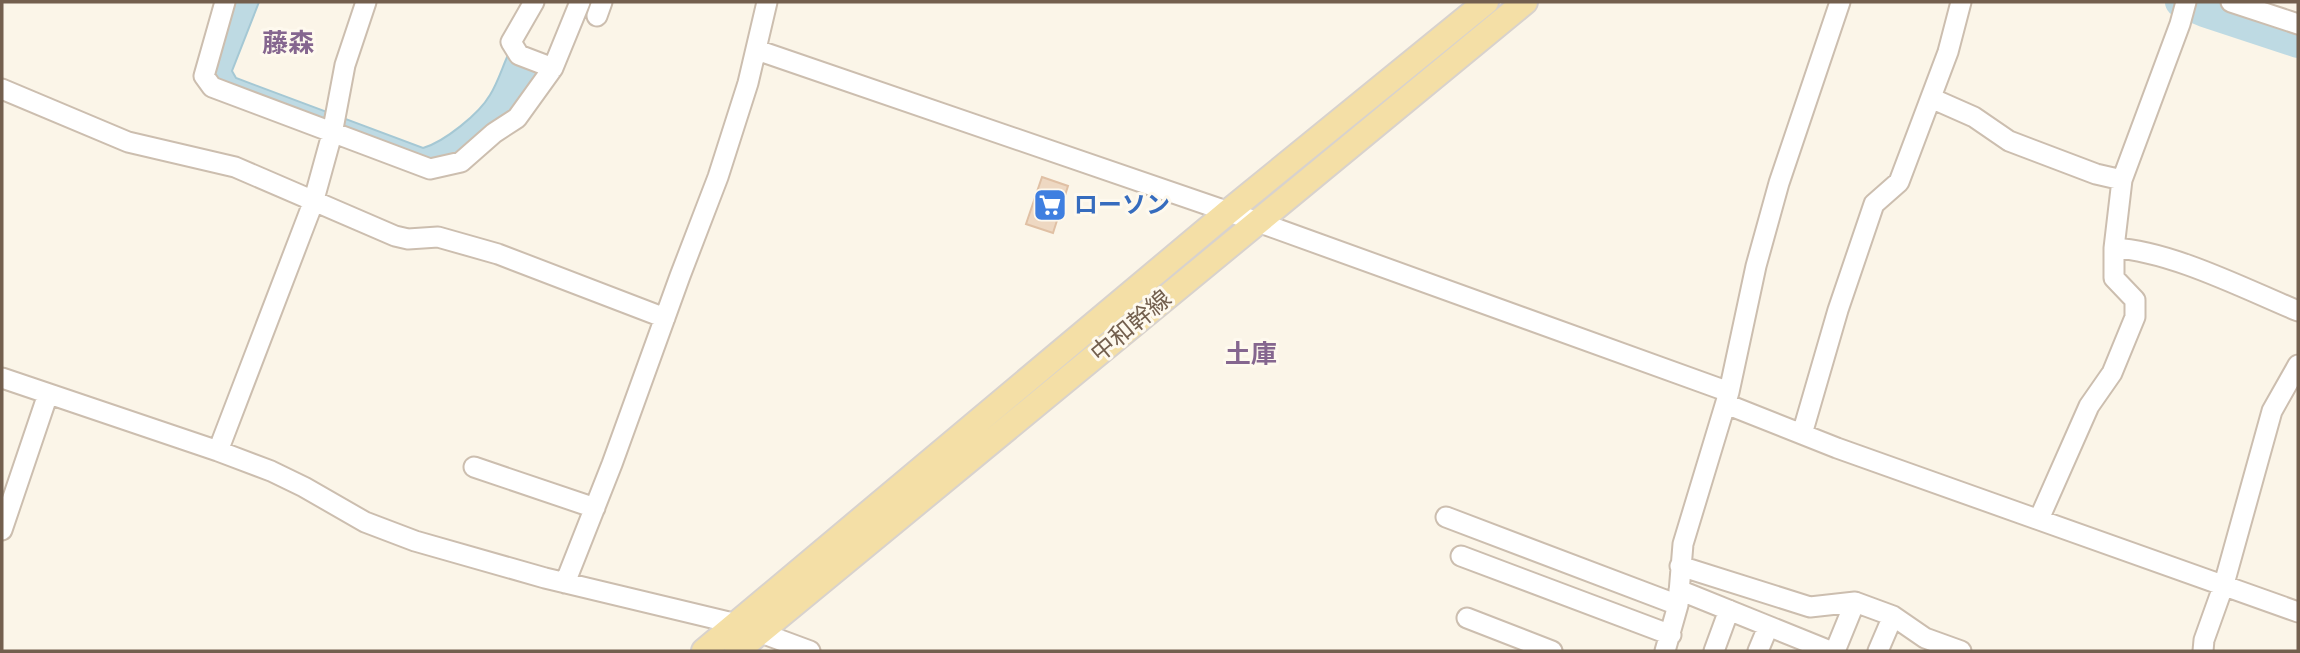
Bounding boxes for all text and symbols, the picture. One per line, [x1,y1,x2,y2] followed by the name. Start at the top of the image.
[262,28,314,58] district label: 藤森
[1031,186,1069,224] supermarket icon: ローソン
[1074,191,1170,219] place label: ローソン
[1085,284,1177,368] street label: 中和幹線
[1225,339,1277,369] district label: 土庫

